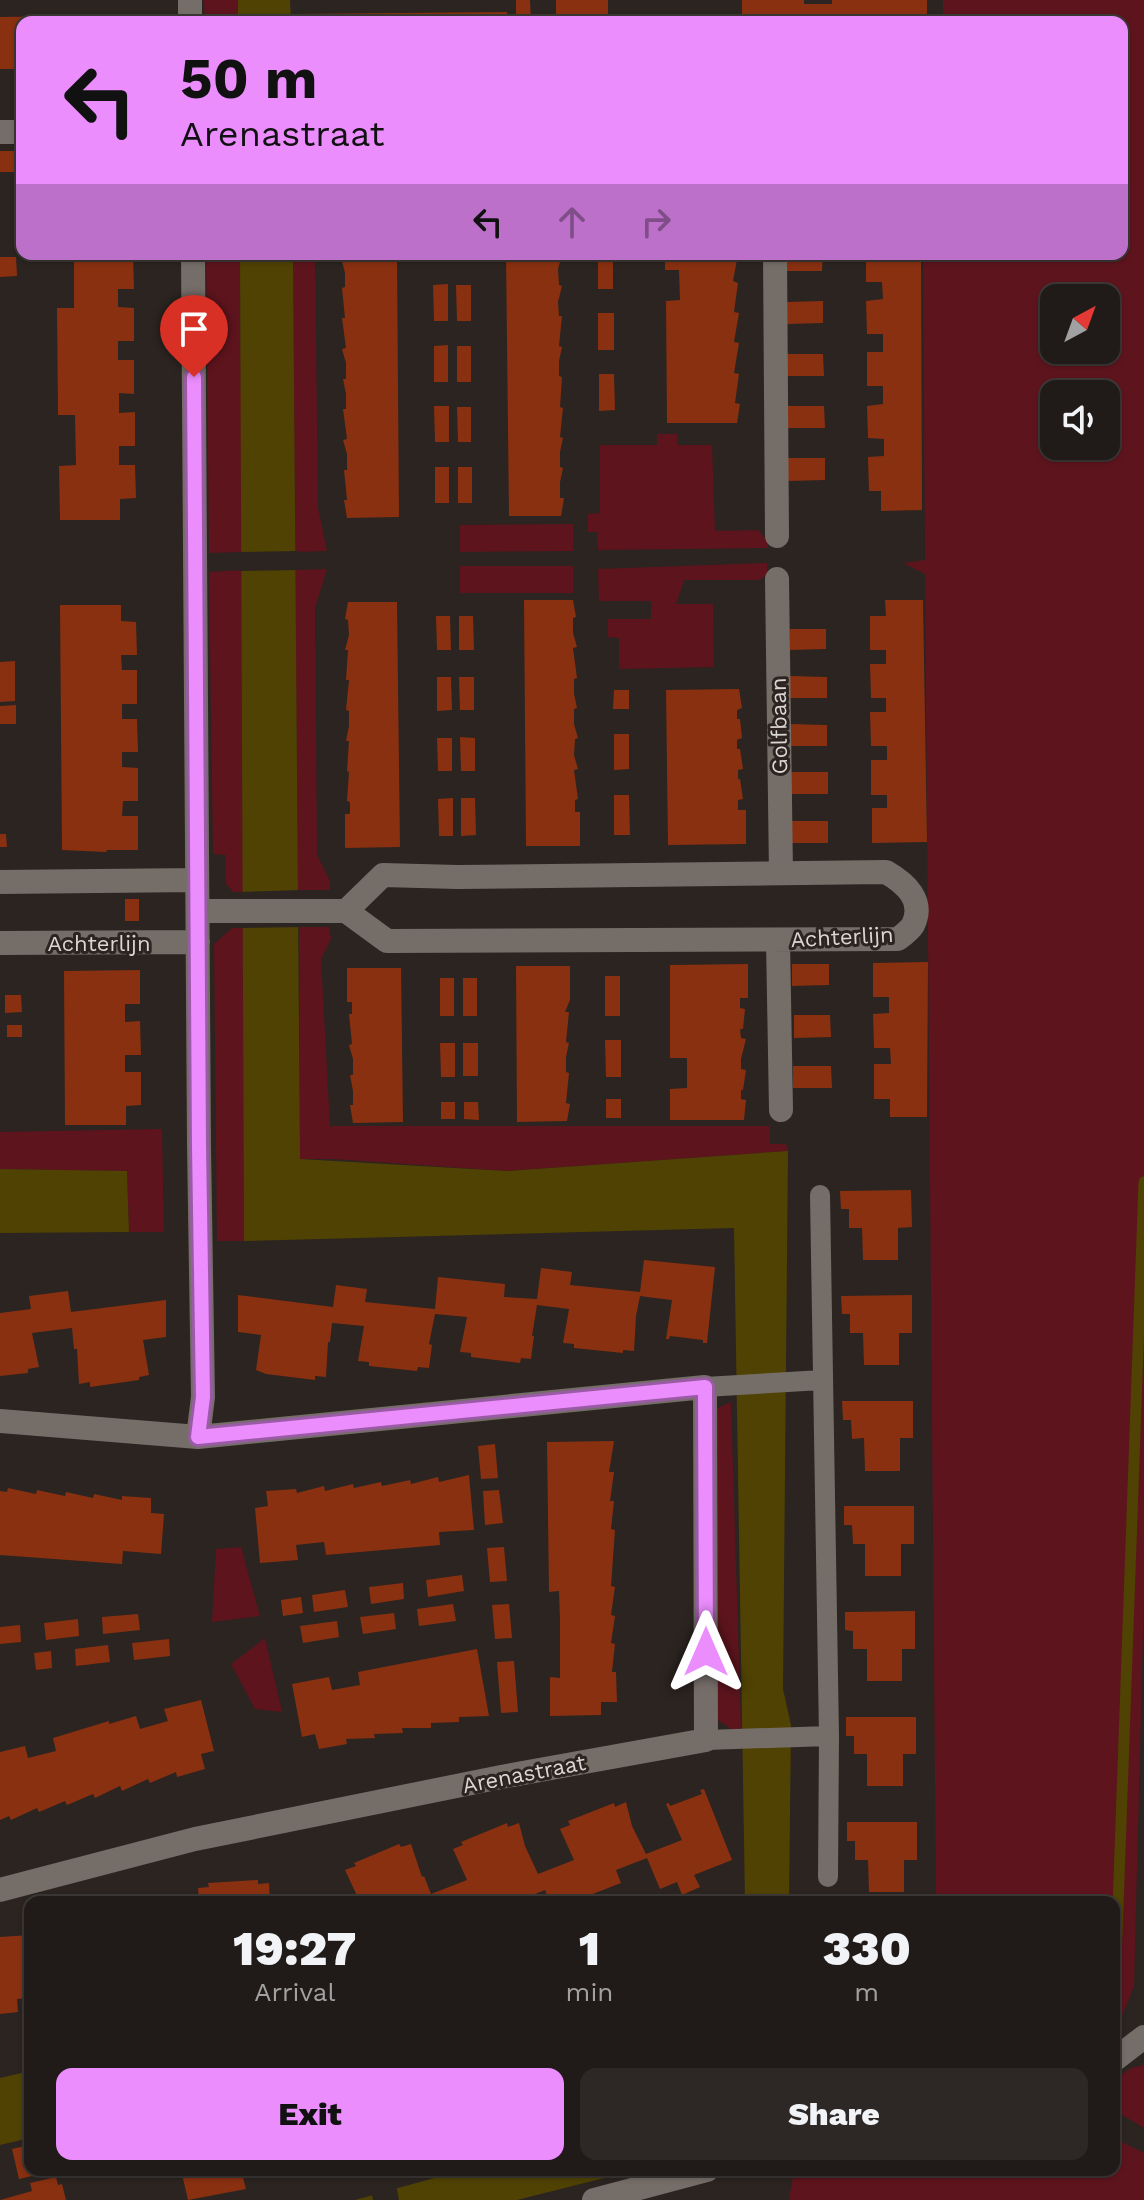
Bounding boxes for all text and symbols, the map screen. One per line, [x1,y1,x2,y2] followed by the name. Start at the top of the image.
[180,46,317,112] text: 50 m
[48,48,152,152] icon: left
[180,113,385,155] text: Arenastraat
[466,200,510,244] icon: left
[550,200,594,244] icon: ahead
[634,200,678,244] icon: right
[1040,284,1120,364] north arrow
[1040,284,1120,460] map controls
[160,295,228,377] pin
[172,307,216,351] icon: arrive
[1040,380,1120,460] button: sound
[766,677,792,775] street label: Golfbaan
[790,922,894,952] street label: Achterlijn
[47,931,151,956] street label: Achterlijn
[664,1610,748,1694] position arrow
[460,1750,588,1798] street label: Arenastraat
[233,1920,357,1977] text: 19:27
[579,1920,600,1977] text: 1
[822,1920,911,1977] text: 330
[254,1977,335,2007] text: Arrival
[566,1977,613,2007] text: min
[854,1977,879,2007] text: m
[56,2068,564,2160] button: Exit
[580,2068,1088,2160] button: Share

